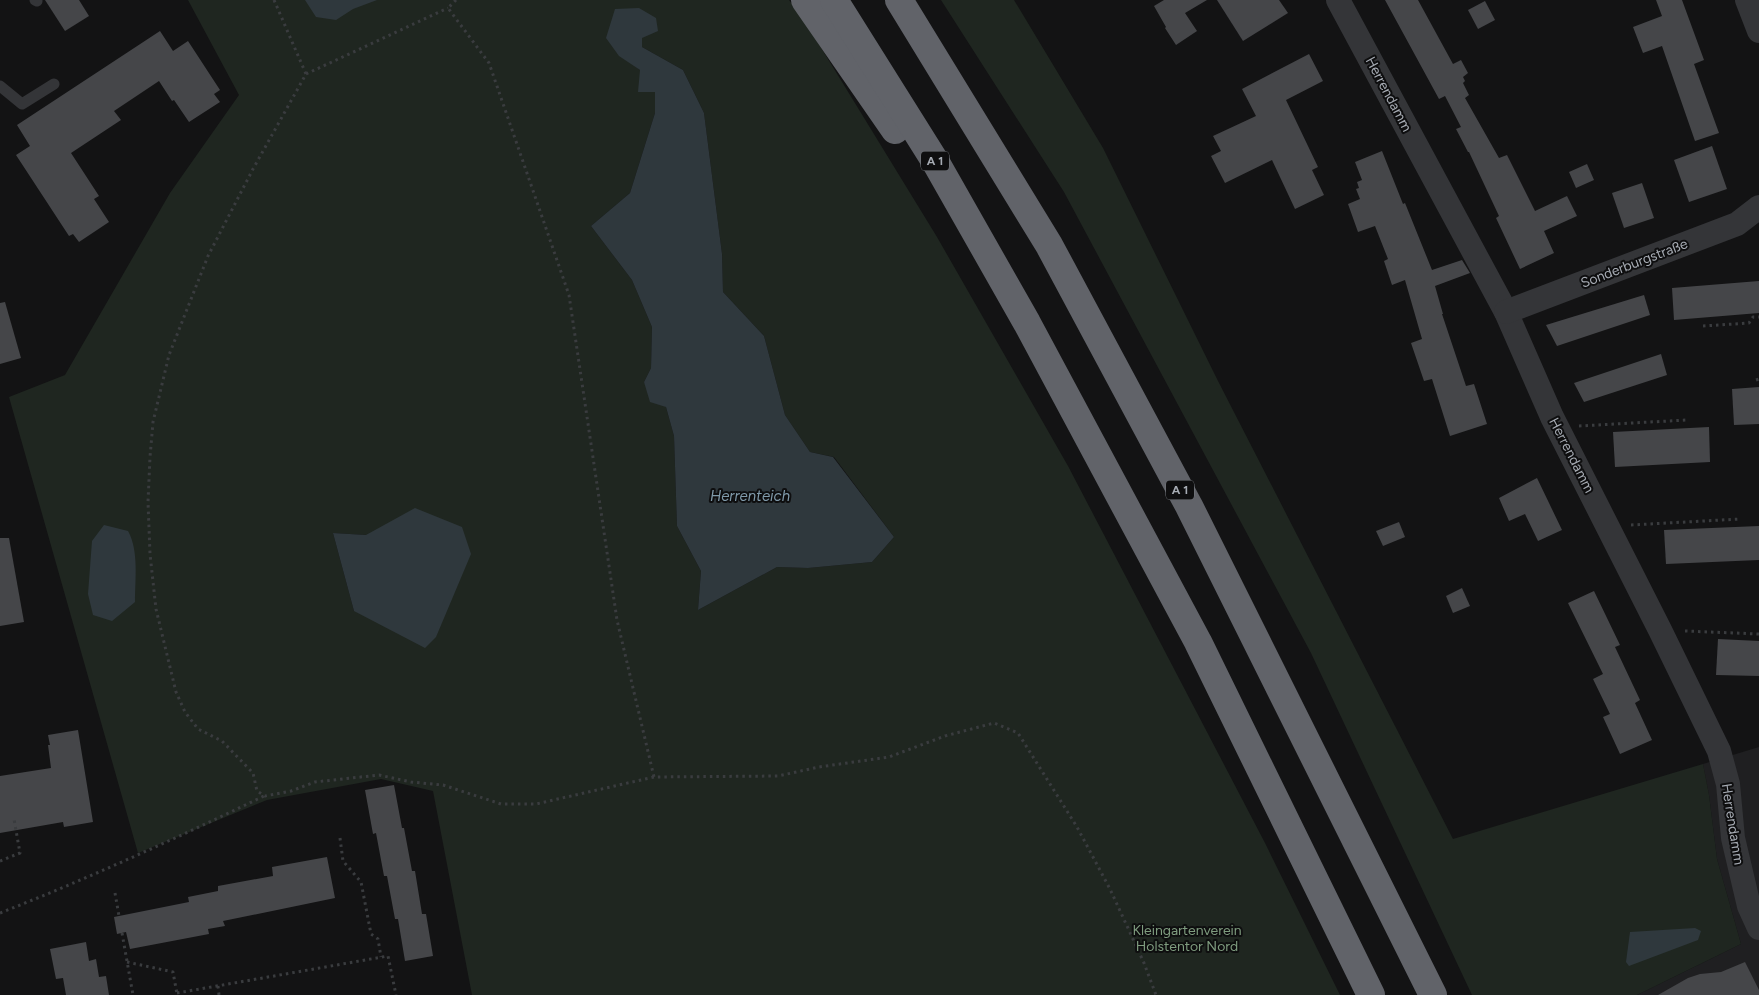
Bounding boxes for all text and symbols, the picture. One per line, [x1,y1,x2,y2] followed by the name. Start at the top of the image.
[1362,54,1415,135] street label: Herrendamm
[921,152,949,170] road number: A 1
[1578,235,1690,292] street label: Sonderburgstraße
[1545,415,1598,496] street label: Herrendamm
[1166,480,1194,500] road number: A 1
[710,487,790,505] water label: Herrenteich
[1718,782,1747,866] street label: Herrendamm
[1132,922,1242,955] park label: Kleingartenverein Holstentor Nord

